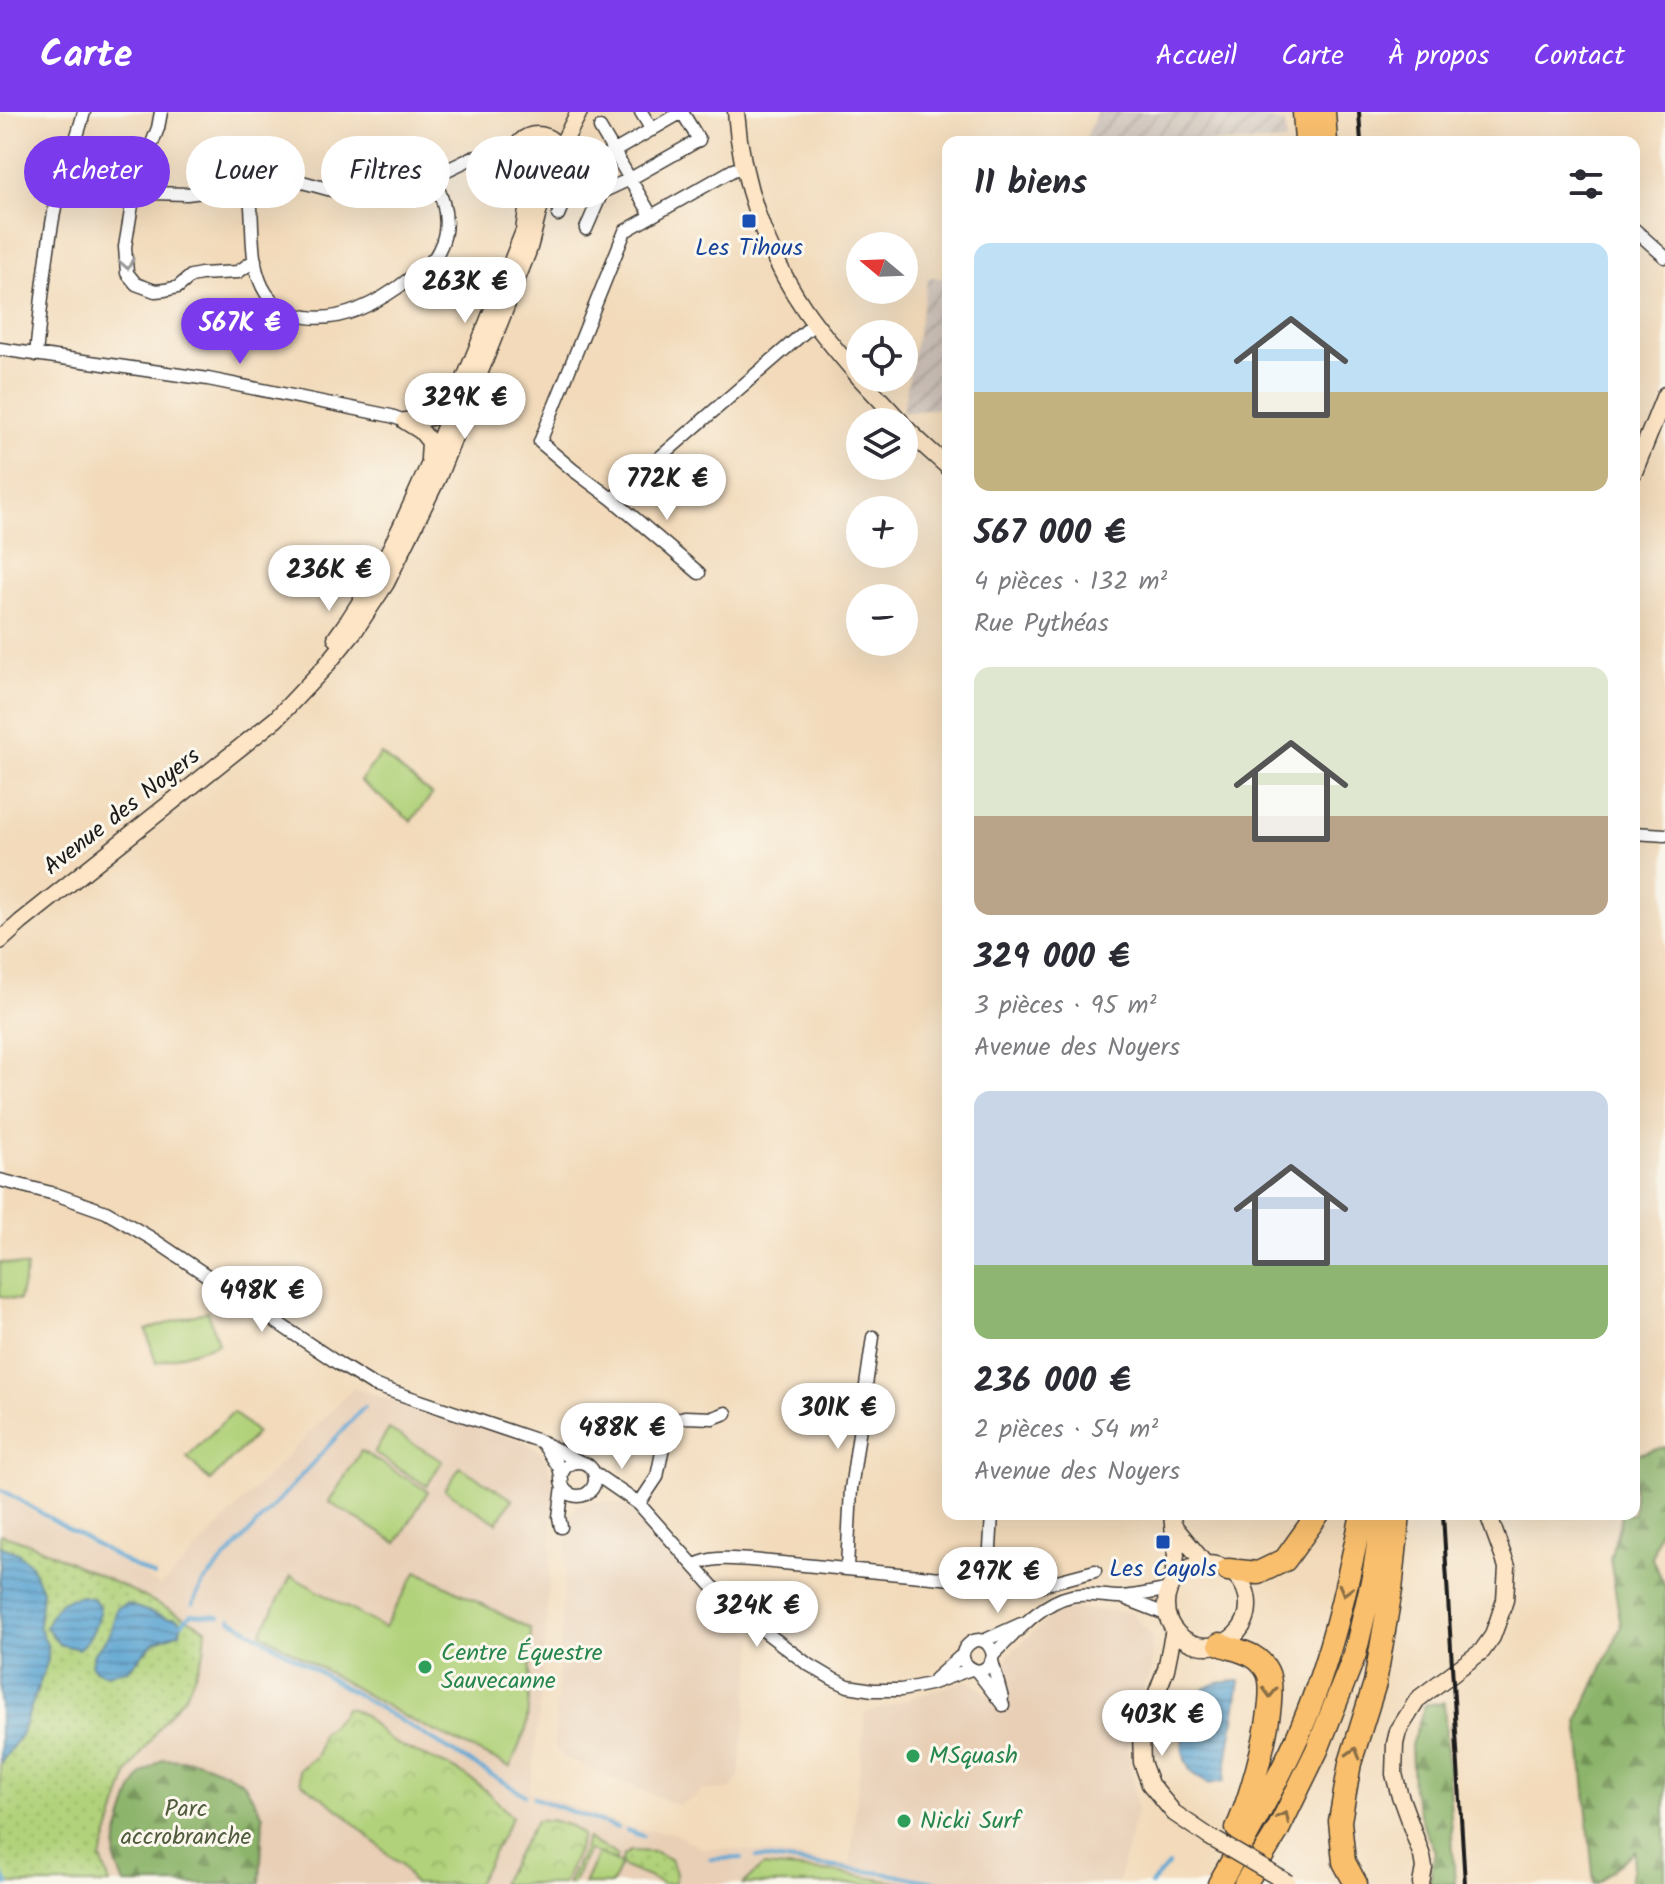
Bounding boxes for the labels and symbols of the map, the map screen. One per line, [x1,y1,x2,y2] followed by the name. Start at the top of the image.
[740,212,758,230] marker: Les Tihous
[695,229,803,268] place label: Les Tihous
[846,232,918,304] north arrow
[118,257,135,270] one-way arrow
[400,257,530,325] pin: 263K €
[175,298,305,366] pin: 567K €
[400,373,530,441] pin: 329K €
[602,454,732,522] pin: 772K €
[264,545,394,613] pin: 236K €
[35,738,209,886] street label: Avenue des Noyers
[197,1266,327,1334] pin: 498K €
[773,1383,903,1451] pin: 301K €
[557,1403,687,1471] pin: 488K €
[1154,1533,1172,1551] marker: Les Cayols
[933,1547,1063,1615] pin: 297K €
[1109,1550,1217,1589] place label: Les Cayols
[692,1581,822,1649] pin: 324K €
[1337,1583,1354,1597] one-way arrow
[441,1634,603,1701] place label: Centre Équestre Sauvecanne
[416,1658,434,1676] marker: Centre Équestre Sauvecanne
[1261,1686,1278,1699] one-way arrow
[1097,1690,1227,1758] pin: 403K €
[929,1737,1018,1776] place label: MSquash
[1345,1746,1361,1760] one-way arrow
[904,1747,922,1765] marker: MSquash
[121,1790,251,1857] park label: Parc accrobranche
[920,1802,1023,1841] place label: Nicki Surf
[1275,1810,1290,1825] one-way arrow
[895,1812,913,1830] marker: Nicki Surf

